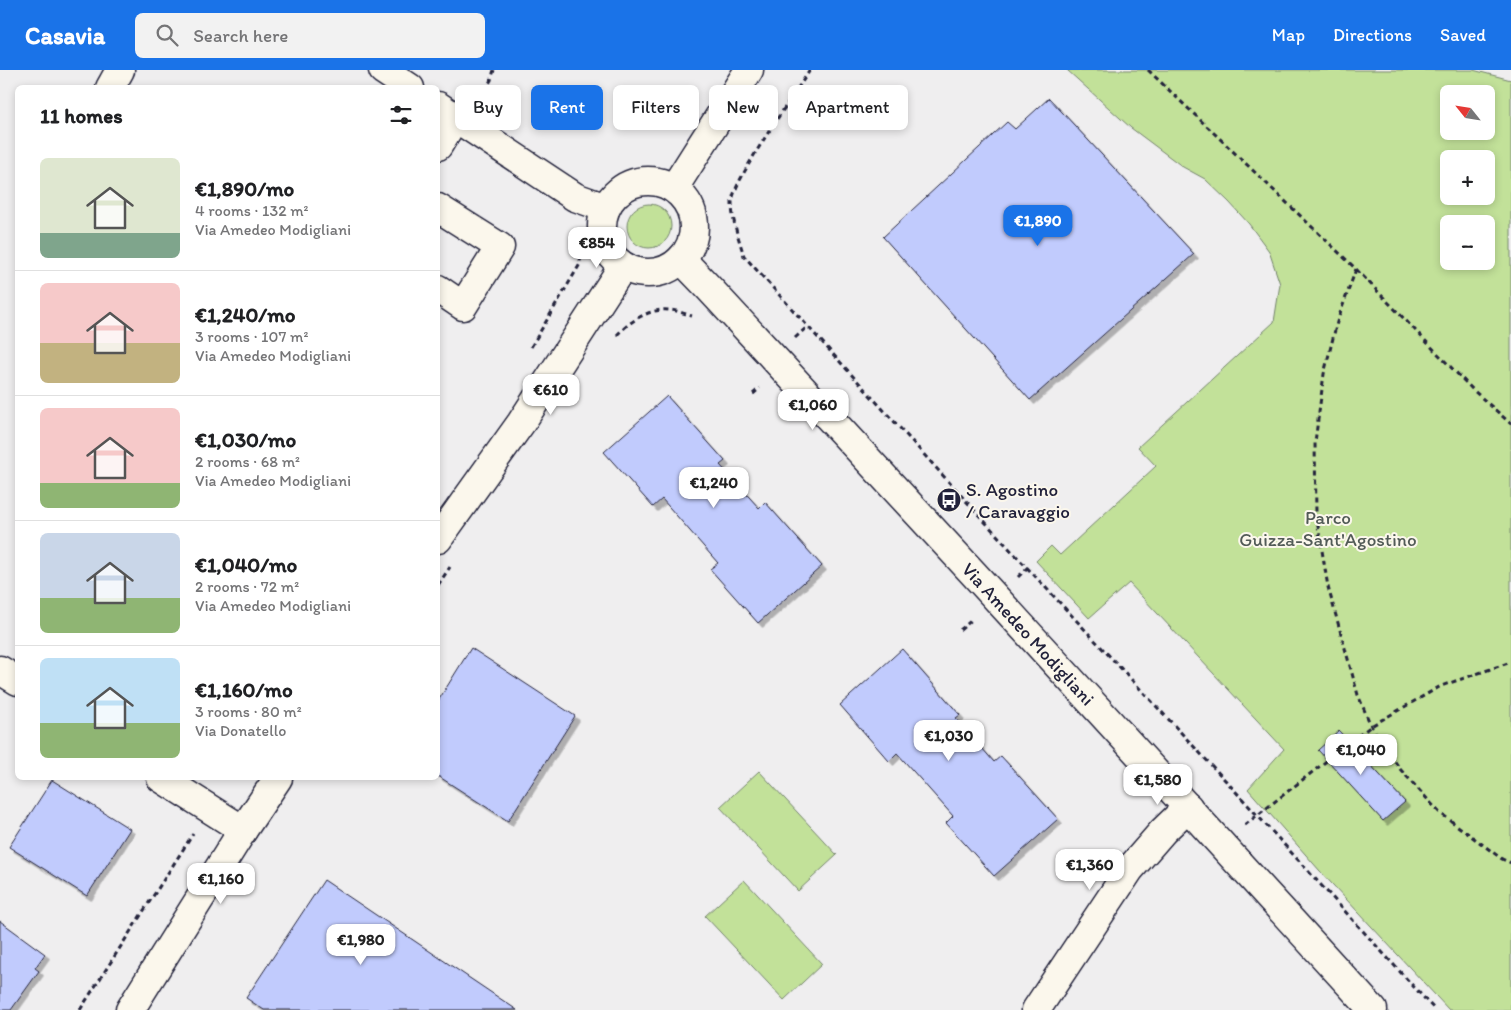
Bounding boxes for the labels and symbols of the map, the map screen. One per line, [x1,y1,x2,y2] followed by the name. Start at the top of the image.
[1440,85,1495,140] north arrow
[997,204,1079,247] pin: €1,890
[567,226,627,269] pin: €854
[521,374,581,416] pin: €610
[772,388,854,431] pin: €1,060
[673,466,755,509] pin: €1,240
[966,478,1070,523] place label: S. Agostino / Caravaggio
[936,487,962,513] bus stop icon: S. Agostino / Caravaggio
[1239,506,1417,551] park label: Parco Guizza-Sant'Agostino
[957,557,1100,710] street label: Via Amedeo Modigliani
[908,720,990,762] pin: €1,030
[1320,734,1402,776] pin: €1,040
[1117,764,1199,806] pin: €1,580
[1049,848,1131,891] pin: €1,360
[180,862,262,905] pin: €1,160
[320,924,402,966] pin: €1,980

